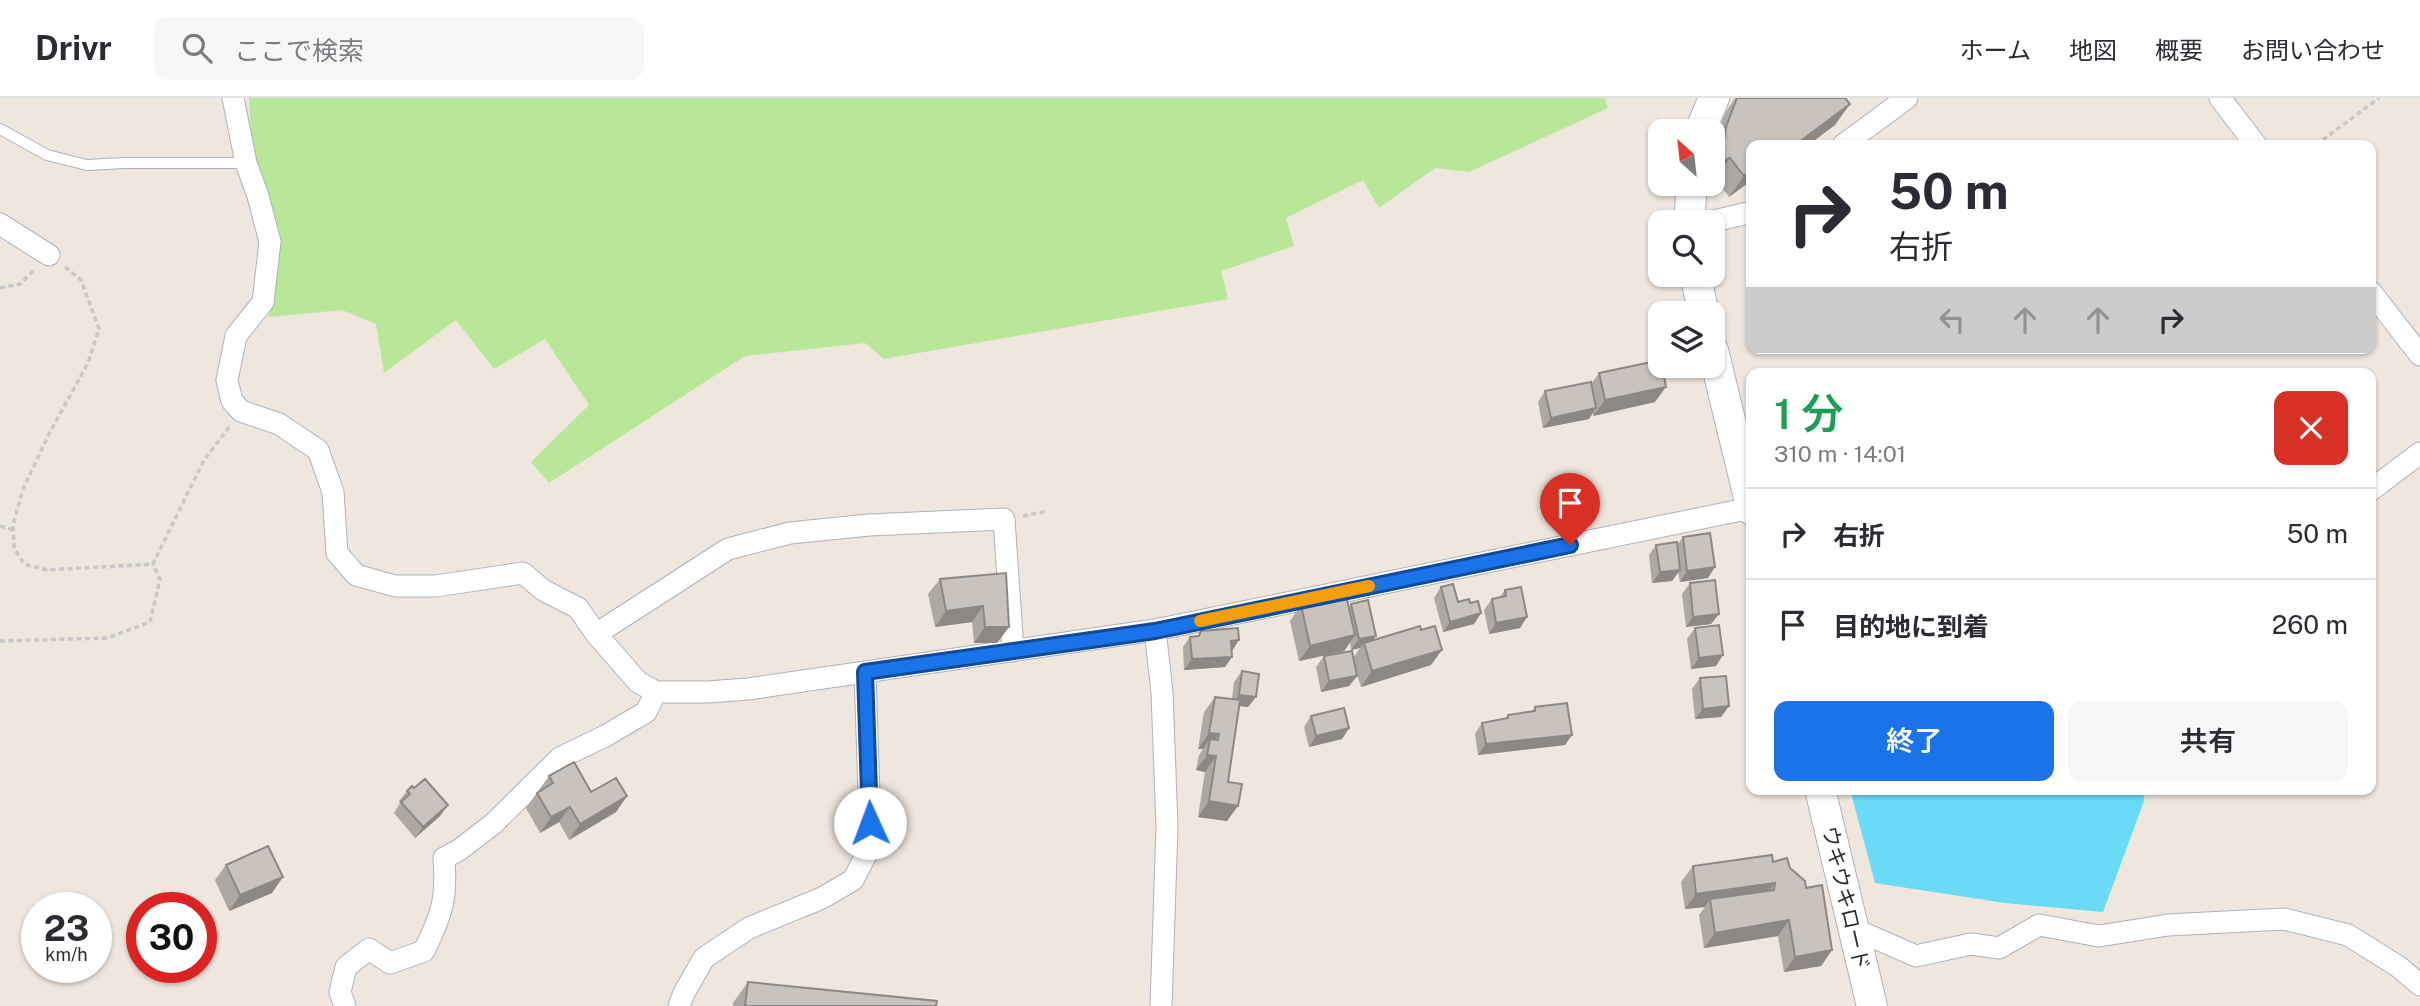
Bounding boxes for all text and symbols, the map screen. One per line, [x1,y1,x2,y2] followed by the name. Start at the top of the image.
[154,17,644,80] search box
[35,29,112,67] text: Drivr
[178,29,216,67] icon: search
[234,35,364,66] text: ここで検索
[1960,36,2031,64] text: ホーム
[2069,36,2117,64] text: 地図
[2155,36,2203,64] text: 概要
[2241,36,2385,64] text: お問い合わせ
[1648,119,1726,196] north arrow
[1648,119,1725,378] map controls
[1889,162,2009,220] text: 50 m
[1774,168,1865,259] icon: right
[1648,210,1725,287] button: search
[1889,228,1953,265] text: 右折
[1648,301,1725,378] button: layers
[1933,301,1971,339] icon: left
[2006,301,2044,339] icon: ahead
[2079,301,2117,339] icon: ahead
[2152,301,2190,339] icon: right
[1774,389,1843,438] text: 1 分
[2274,391,2348,465] button: close
[1774,440,1906,467] text: 310 m · 14:01
[1540,473,1600,545] pin
[1551,484,1589,522] icon: arrive
[1774,515,1812,553] icon: right
[2287,518,2348,549] text: 50 m
[1833,520,1885,551] text: 右折
[1774,606,1812,644] icon: arrive
[2272,609,2348,640] text: 260 m
[1833,611,1989,642] text: 目的地に到着
[1774,701,2054,781] button: 終了
[2068,701,2348,781] button: 共有
[833,786,907,860] position arrow
[1817,824,1875,972] street label: ウキウキロード
[126,892,217,983] speed limit sign: 30
[44,908,89,949] text: 23
[45,944,88,965] text: km/h

